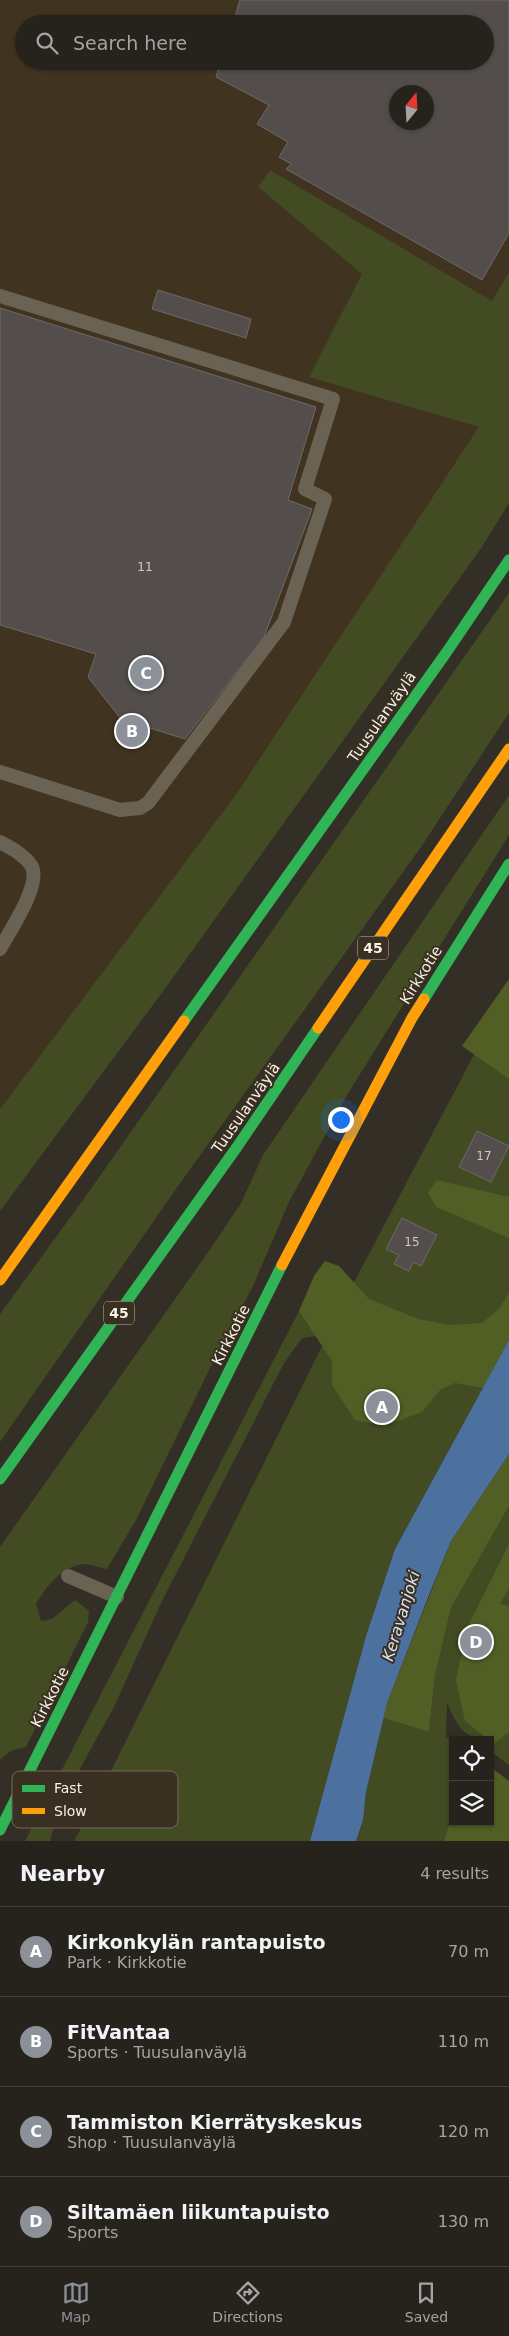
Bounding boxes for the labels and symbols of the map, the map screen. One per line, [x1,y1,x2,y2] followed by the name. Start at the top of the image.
[389,85,434,130] north arrow
[137,560,153,574] house number: 11
[130,654,162,692] pin: C
[344,668,420,767] street label: Tuusulanväylä
[116,712,148,750] pin: B
[358,936,388,960] road number: 45
[396,942,446,1008] street label: Kirkkotie
[208,1059,284,1158] street label: Tuusulanväylä
[328,1107,354,1133] your location
[476,1149,492,1163] house number: 17
[404,1235,420,1249] house number: 15
[104,1302,134,1325] road number: 45
[208,1302,254,1368] street label: Kirkkotie
[366,1388,398,1426] pin: A
[378,1568,424,1663] water label: Keravanjoki
[460,1623,492,1661] pin: D
[27,1664,73,1730] street label: Kirkkotie
[12,1771,178,1828] legend
[54,1780,83,1796] text: Fast
[54,1803,87,1819] text: Slow

